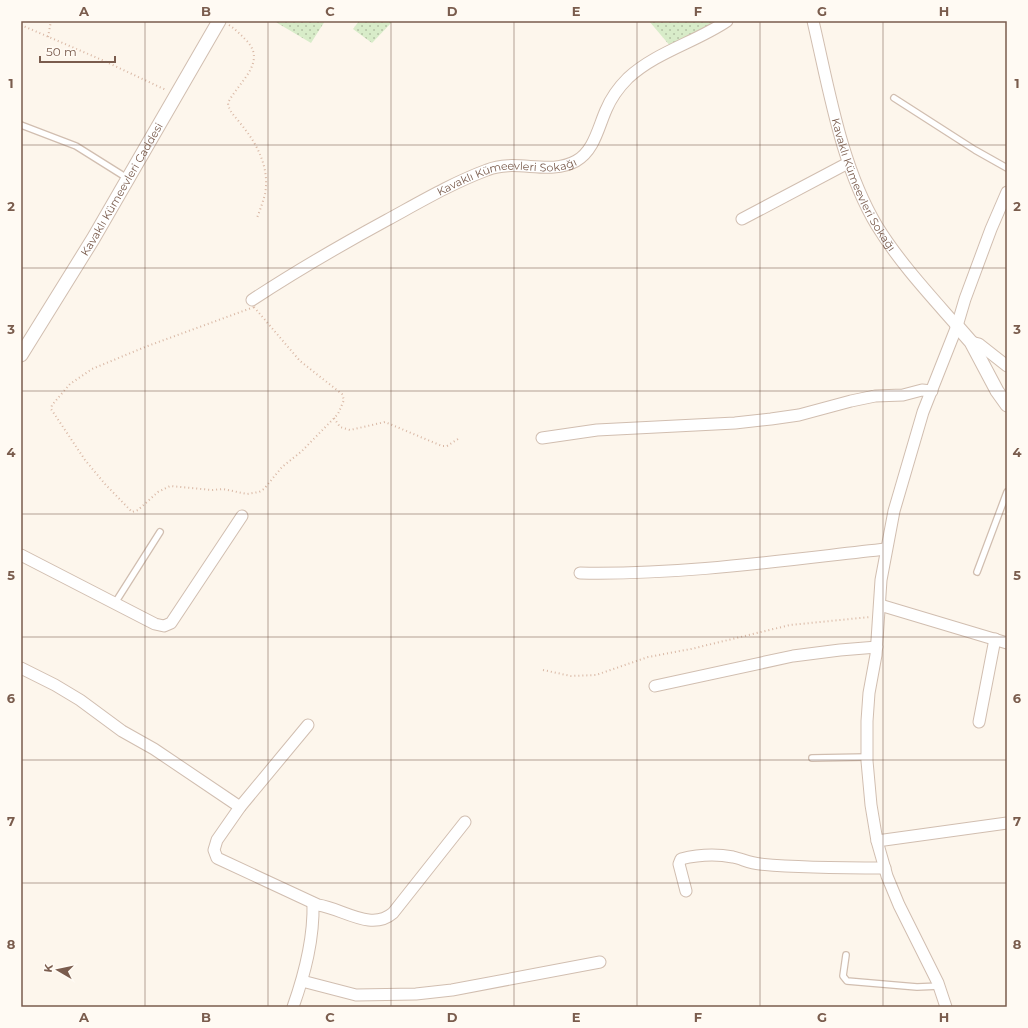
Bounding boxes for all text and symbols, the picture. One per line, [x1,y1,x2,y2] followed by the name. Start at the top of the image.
[78,3,90,19] text: A
[201,3,211,19] text: B
[325,3,335,19] text: C
[447,3,458,19] text: D
[572,3,581,19] text: E
[694,3,702,19] text: F
[817,3,827,19] text: G
[939,3,949,19] text: H
[40,38,115,64] scale bar
[46,44,77,59] text: 50 m
[8,75,14,91] text: 1
[1014,75,1020,91] text: 1
[829,116,899,254] street label: Kavaklı Kümeevleri Sokağı
[77,120,166,258] street label: Kavaklı Kümeevleri Caddesi
[435,155,579,199] street label: Kavaklı Kümeevleri Sokağı
[7,198,15,214] text: 2
[1013,198,1021,214] text: 2
[6,321,15,337] text: 3
[1012,321,1021,337] text: 3
[7,444,16,460] text: 4
[1013,444,1022,460] text: 4
[7,567,15,583] text: 5
[1013,567,1021,583] text: 5
[7,690,16,706] text: 6
[1013,690,1022,706] text: 6
[7,813,15,829] text: 7
[1013,813,1021,829] text: 7
[7,936,16,952] text: 8
[1013,936,1022,952] text: 8
[38,950,78,990] north arrow
[41,962,56,974] text: K
[78,1009,90,1025] text: A
[201,1009,211,1025] text: B
[325,1009,335,1025] text: C
[447,1009,458,1025] text: D
[572,1009,581,1025] text: E
[694,1009,702,1025] text: F
[817,1009,827,1025] text: G
[939,1009,949,1025] text: H

